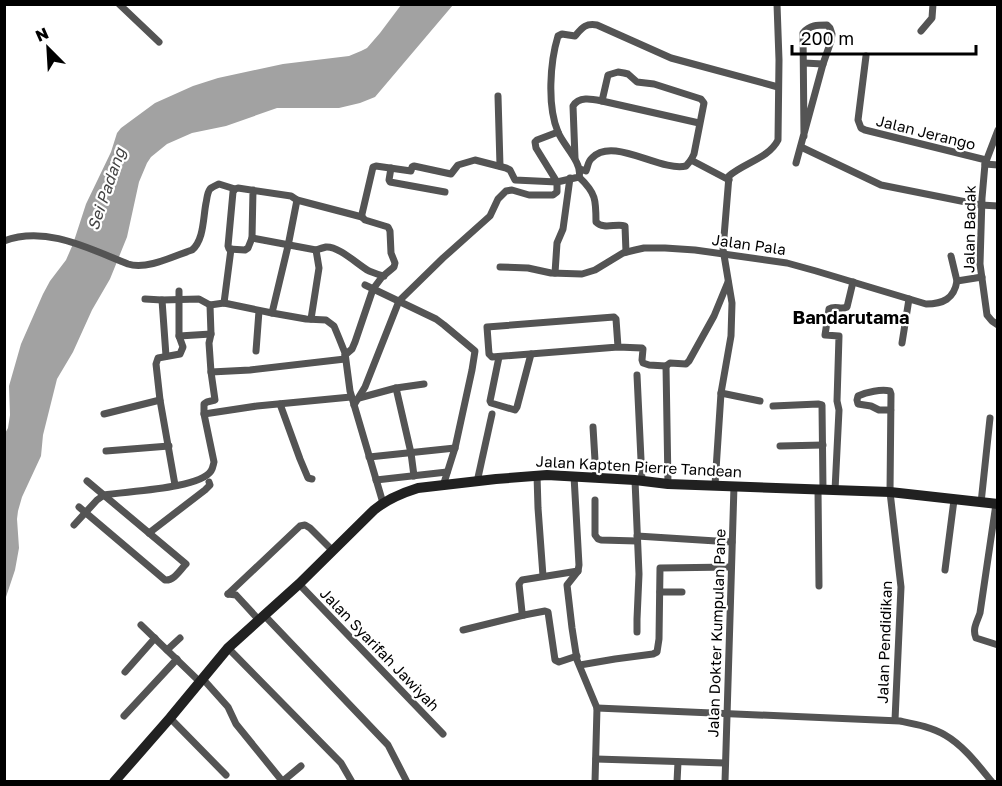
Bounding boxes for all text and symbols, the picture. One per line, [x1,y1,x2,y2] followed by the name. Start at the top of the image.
[18,18,78,78] north arrow
[792,18,976,56] scale bar
[32,23,52,46] text: N
[801,27,854,49] text: 200 m
[874,111,978,153] street label: Jalan Jerango
[83,144,130,233] water label: Sei Padang
[959,184,979,273] street label: Jalan Badak
[711,230,787,258] street label: Jalan Pala
[792,306,910,328] district label: Bandarutama
[535,452,743,480] street label: Jalan Kapten Pierre Tandean
[703,528,729,738] street label: Jalan Dokter Kumpulan Pane
[873,580,895,704] street label: Jalan Pendidikan
[317,584,443,714] street label: Jalan Syarifah Jawiyah

